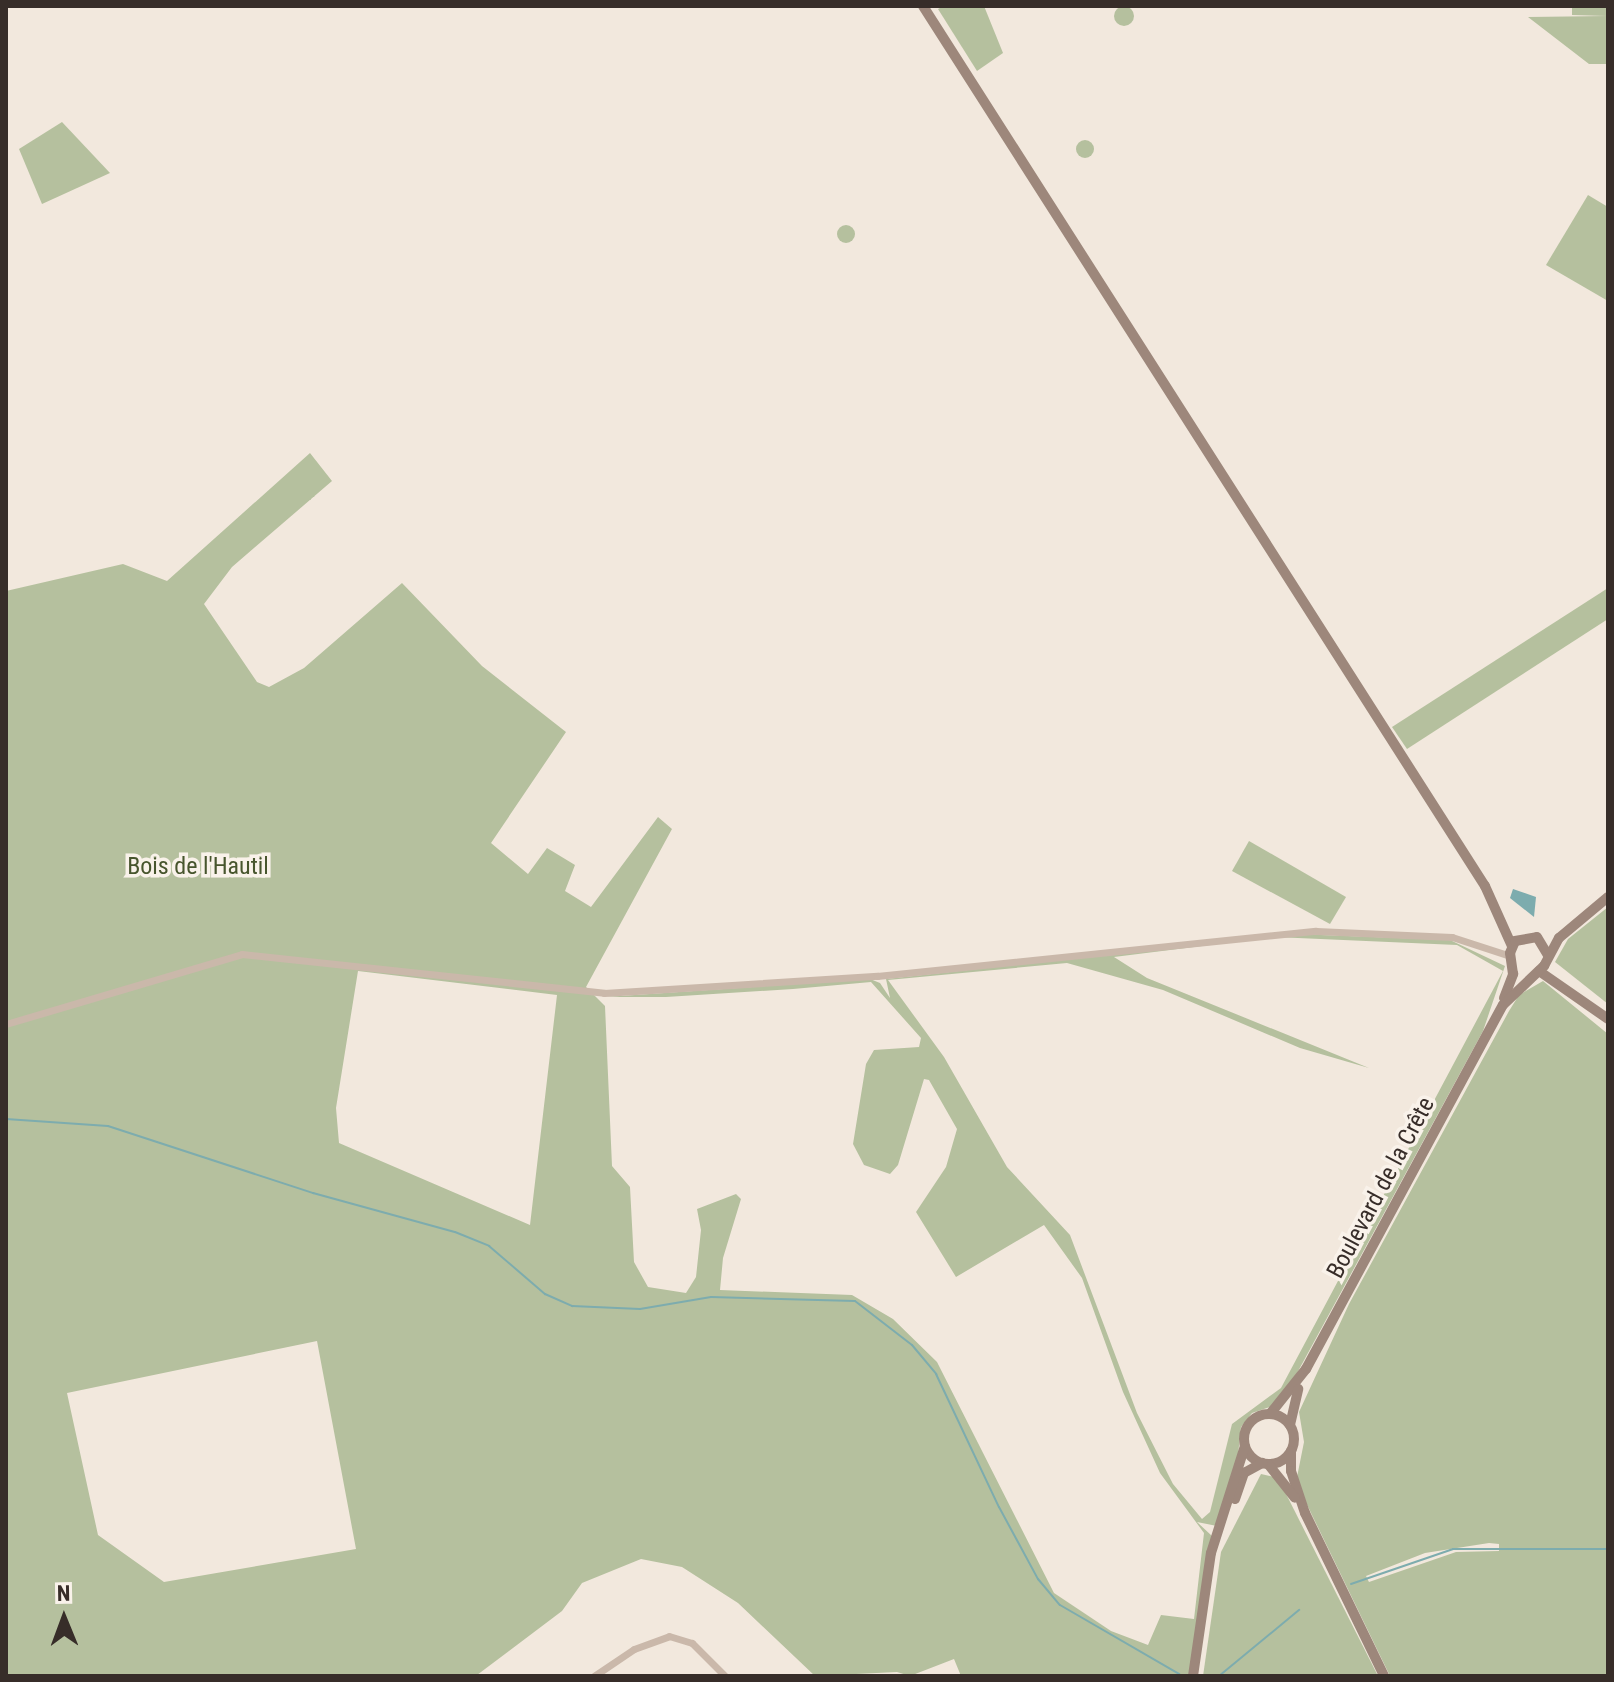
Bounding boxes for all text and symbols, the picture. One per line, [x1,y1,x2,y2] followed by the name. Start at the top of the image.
[127,853,269,881] park label: Bois de l'Hautil
[1321,1093,1441,1283] street label: Boulevard de la Crête
[24,1578,104,1658] north arrow
[57,1581,71,1606] text: N

